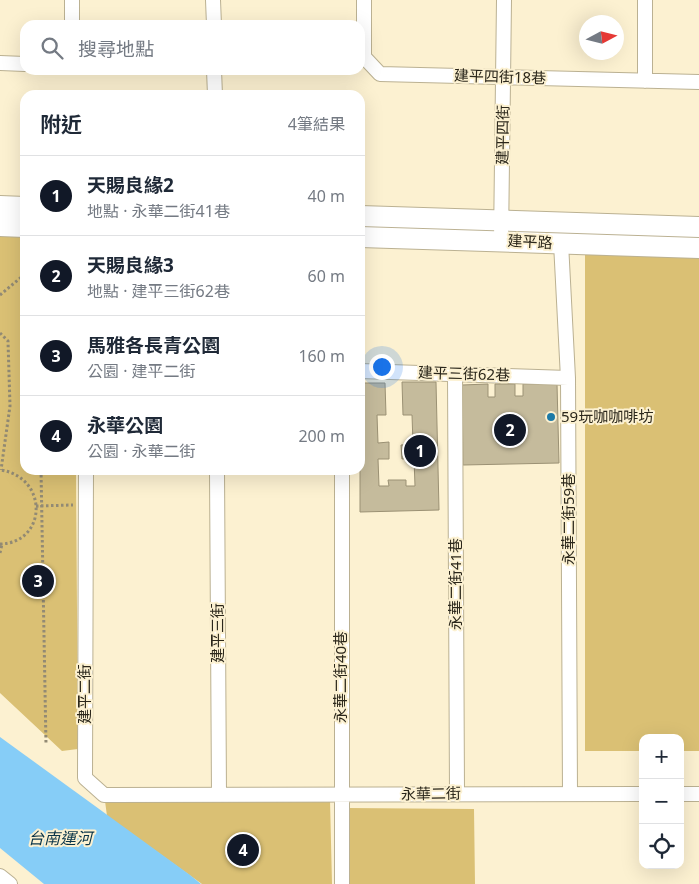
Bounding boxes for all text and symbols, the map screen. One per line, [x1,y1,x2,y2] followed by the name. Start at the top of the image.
[579,15,624,60] north arrow
[20,20,365,75] search box
[38,34,66,62] icon: search
[78,36,154,62] text: 搜尋地點
[454,64,546,88] street label: 建平四街18巷
[491,105,513,165] street label: 建平四街
[40,110,82,138] text: 附近
[288,113,345,135] text: 4筆結果
[87,172,174,198] text: 天賜良緣2
[51,185,61,207] text: 1
[308,185,345,207] text: 40 m
[87,200,230,222] text: 地點 · 永華二街41巷
[507,230,553,252] street label: 建平路
[87,252,174,278] text: 天賜良緣3
[51,265,61,287] text: 2
[308,265,345,287] text: 60 m
[87,280,230,302] text: 地點 · 建平三街62巷
[87,332,220,358] text: 馬雅各長青公園
[51,345,61,367] text: 3
[298,345,345,367] text: 160 m
[369,354,395,380] your location
[87,360,196,382] text: 公園 · 建平二街
[418,361,510,385] street label: 建平三街62巷
[561,406,653,426] place label: 59玩咖咖啡坊
[494,411,526,449] pin: 2
[545,411,557,423] marker: 59玩咖咖啡坊
[87,412,163,438] text: 永華公園
[51,425,61,447] text: 4
[298,425,345,447] text: 200 m
[404,432,436,470] pin: 1
[87,440,196,462] text: 公園 · 永華二街
[558,473,578,565] street label: 永華二街59巷
[445,538,465,630] street label: 永華二街41巷
[22,562,54,600] pin: 3
[207,603,227,663] street label: 建平三街
[330,631,350,723] street label: 永華二街40巷
[74,664,94,724] street label: 建平二街
[639,734,684,869] map controls
[639,734,684,779] button: +
[639,779,684,824] button: −
[401,782,461,804] street label: 永華二街
[639,824,684,869] button: locate
[28,827,95,849] water label: 台南運河
[227,831,259,869] pin: 4

